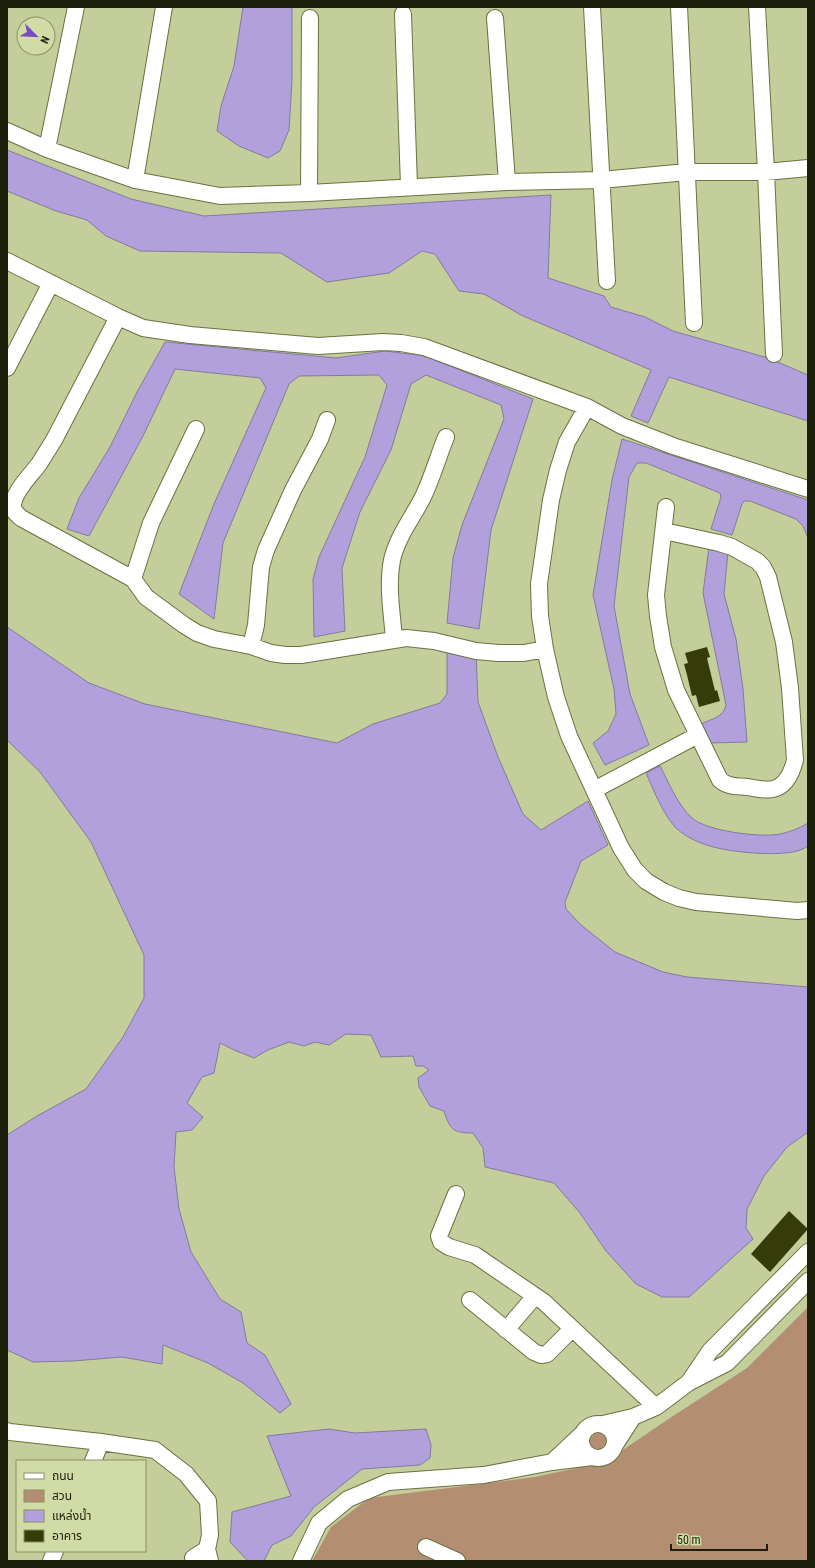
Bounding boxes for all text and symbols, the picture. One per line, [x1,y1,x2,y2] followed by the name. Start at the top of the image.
[16,16,56,56] north arrow
[37,34,52,46] text: N
[16,1460,146,1552] legend
[52,1469,74,1483] text: ถนน
[52,1489,72,1503] text: สวน
[52,1507,91,1523] text: แหล่งน้ำ
[671,1526,767,1552] scale bar
[52,1529,82,1543] text: อาคาร
[677,1533,701,1547] text: 50 m

